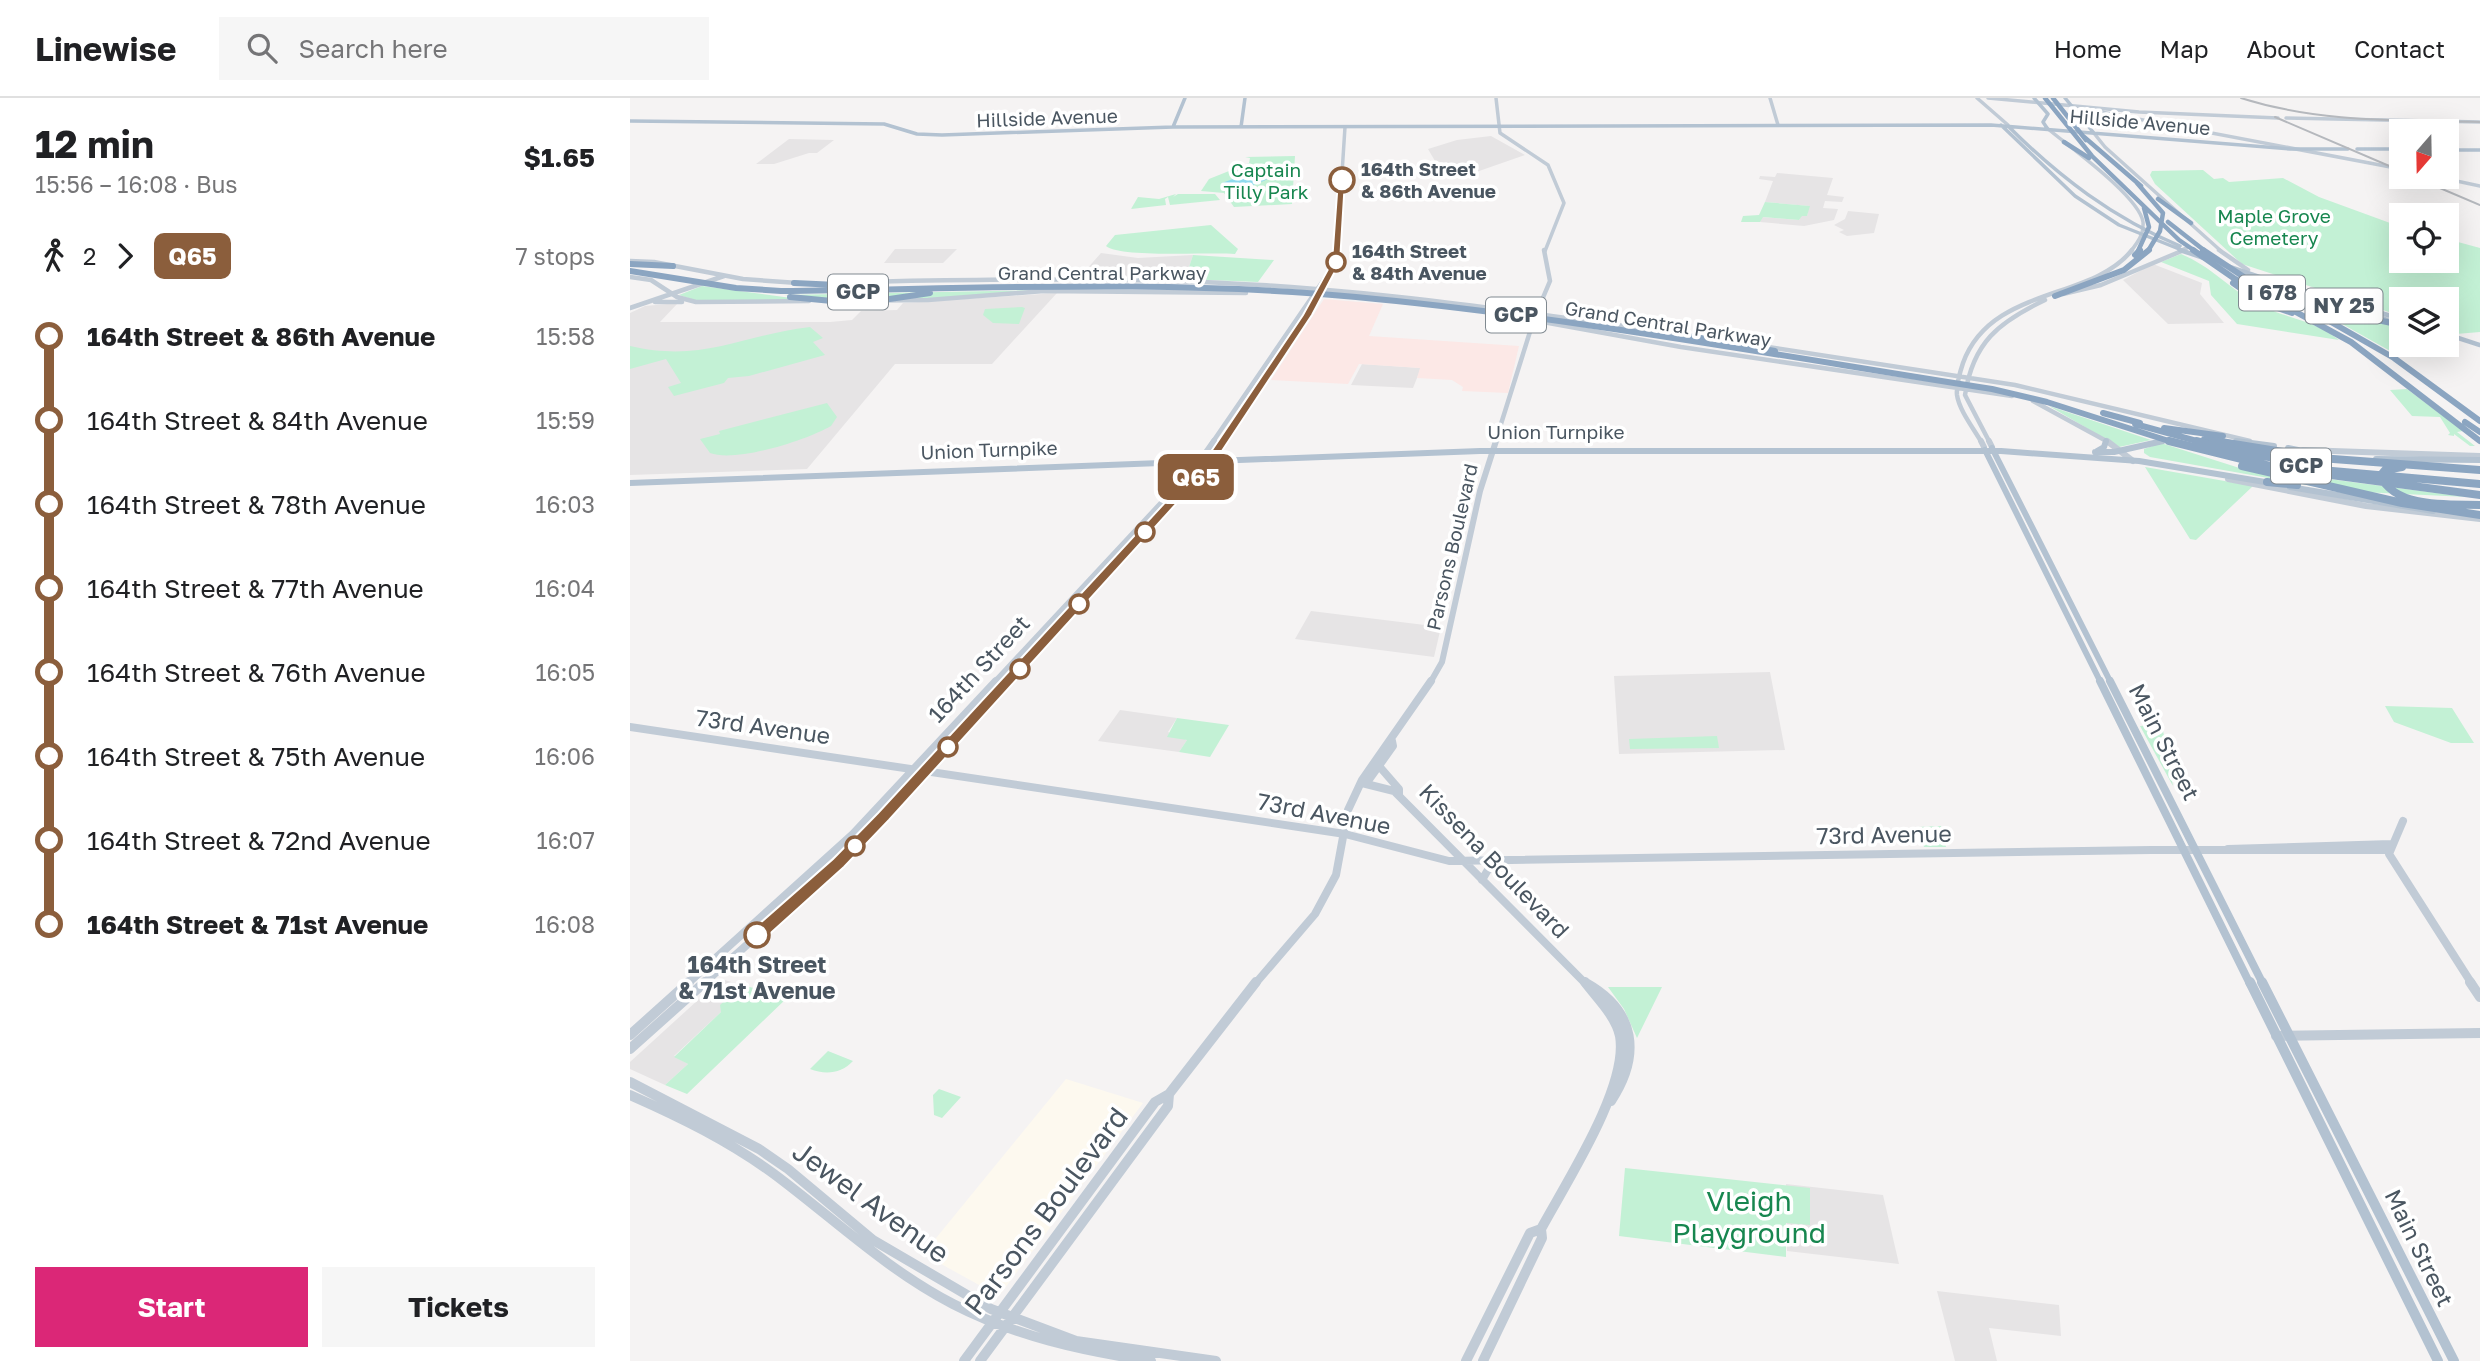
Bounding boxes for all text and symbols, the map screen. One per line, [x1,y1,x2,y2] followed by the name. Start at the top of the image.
[219,17,709,80] search box
[35,29,177,68] text: Linewise
[243,29,281,67] icon: search
[299,33,448,64] text: Search here
[2054,34,2122,63] text: Home
[2160,34,2209,63] text: Map
[2247,34,2316,63] text: About
[2354,34,2445,63] text: Contact
[976,104,1118,131] street label: Hillside Avenue
[2069,104,2211,139] street label: Hillside Avenue
[2389,119,2459,189] north arrow
[2389,119,2459,357] map controls
[35,121,154,166] text: 12 min
[523,142,595,173] text: $1.65
[1361,157,1496,202] place label: 164th Street & 86th Avenue
[1223,158,1309,203] park label: Captain Tilly Park
[1329,167,1355,193] marker: 164th Street & 86th Avenue
[35,170,238,198] text: 15:56 – 16:08 · Bus
[2389,203,2459,273] button: locate
[2217,204,2331,249] park label: Maple Grove Cemetery
[35,237,73,275] icon: walk
[106,237,144,275] icon: forward
[1352,239,1487,284] place label: 164th Street & 84th Avenue
[168,241,217,270] text: Q65
[83,242,96,270] text: 2
[516,242,595,270] text: 7 stops
[1326,252,1346,272] marker: 164th Street & 84th Avenue
[998,261,1207,284] street label: Grand Central Parkway
[828,274,888,310] road number: GCP
[2239,276,2305,310] road number: I 678
[2389,287,2459,357] button: layers
[2306,288,2382,324] road number: NY 25
[1563,296,1773,351] street label: Grand Central Parkway
[1486,298,1546,332] road number: GCP
[87,321,435,352] text: 164th Street & 86th Avenue
[536,322,595,350] text: 15:58
[87,405,428,436] text: 164th Street & 84th Avenue
[536,406,595,434] text: 15:59
[1487,420,1625,443] street label: Union Turnpike
[920,436,1058,463] street label: Union Turnpike
[2271,448,2331,484] road number: GCP
[1156,454,1236,500] line badge: Q65
[1421,461,1482,632] street label: Parsons Boulevard
[1172,462,1220,491] text: Q65
[87,489,426,520] text: 164th Street & 78th Avenue
[535,490,595,518] text: 16:03
[1135,522,1155,542] unlabelled marker
[87,573,424,604] text: 164th Street & 77th Avenue
[535,574,595,602] text: 16:04
[1069,594,1089,614] unlabelled marker
[922,609,1035,728] street label: 164th Street
[87,657,426,688] text: 164th Street & 76th Avenue
[535,658,595,686] text: 16:05
[1010,659,1030,679] unlabelled marker
[2124,679,2206,804] street label: Main Street
[694,703,832,749] street label: 73rd Avenue
[938,737,958,757] unlabelled marker
[87,741,425,772] text: 164th Street & 75th Avenue
[535,742,595,770] text: 16:06
[1414,777,1576,943] street label: Kissena Boulevard
[1255,786,1393,840] street label: 73rd Avenue
[1816,819,1952,849] street label: 73rd Avenue
[87,825,431,856] text: 164th Street & 72nd Avenue
[537,826,595,854] text: 16:07
[845,836,865,856] unlabelled marker
[87,909,428,940] text: 164th Street & 71st Avenue
[535,910,595,938] text: 16:08
[744,922,770,948] marker: 164th Street & 71st Avenue
[678,950,836,1004] place label: 164th Street & 71st Avenue
[957,1101,1134,1321] street label: Parsons Boulevard
[787,1134,956,1269] street label: Jewel Avenue
[1672,1184,1826,1249] park label: Vleigh Playground
[2379,1184,2460,1311] street label: Main Street
[35,1267,308,1347] button: Start
[322,1267,595,1347] button: Tickets

